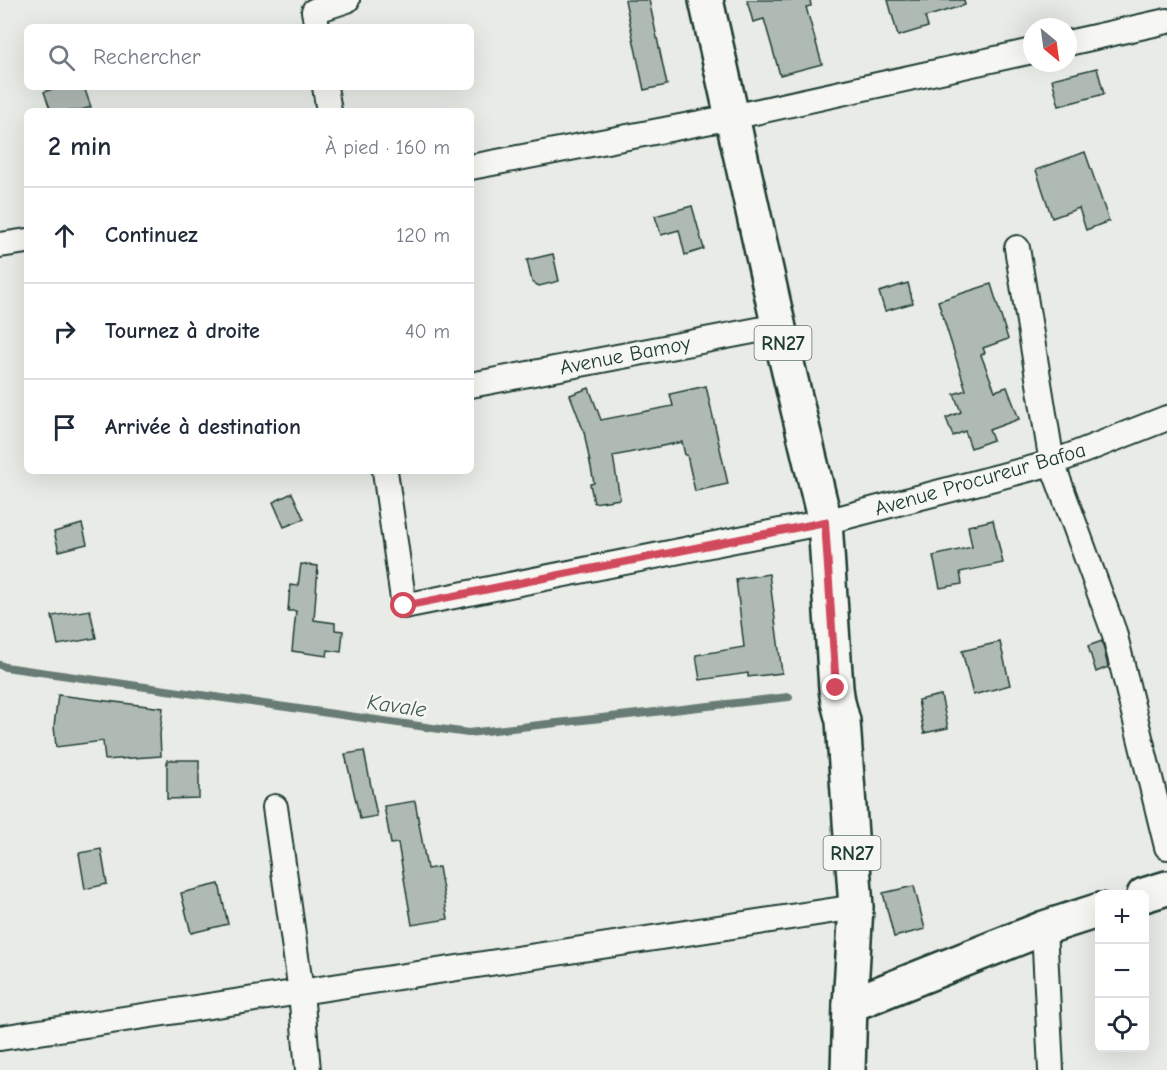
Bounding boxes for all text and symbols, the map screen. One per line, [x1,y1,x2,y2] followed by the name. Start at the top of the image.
[1023,18,1077,72] north arrow
[24,24,474,90] search box
[45,41,78,74] icon: search
[93,44,201,70] text: Rechercher
[48,132,111,162] text: 2 min
[325,136,450,159] text: À pied · 160 m
[48,219,81,252] icon: ahead
[105,222,198,248] text: Continuez
[396,224,450,247] text: 120 m
[48,315,81,348] icon: right
[105,318,260,344] text: Tournez à droite
[405,320,450,343] text: 40 m
[754,326,812,360] road number: RN27
[558,330,693,379] street label: Avenue Bamoy
[48,411,81,444] icon: arrive
[105,414,301,440] text: Arrivée à destination
[872,437,1088,521] street label: Avenue Procureur Bafoa
[390,592,416,618] route start
[822,674,848,700] route end
[365,689,428,723] water label: Kavale
[824,836,880,870] road number: RN27
[1095,890,1149,1052] map controls
[1095,890,1149,944] button: +
[1095,944,1149,998] button: −
[1095,998,1149,1052] button: locate

